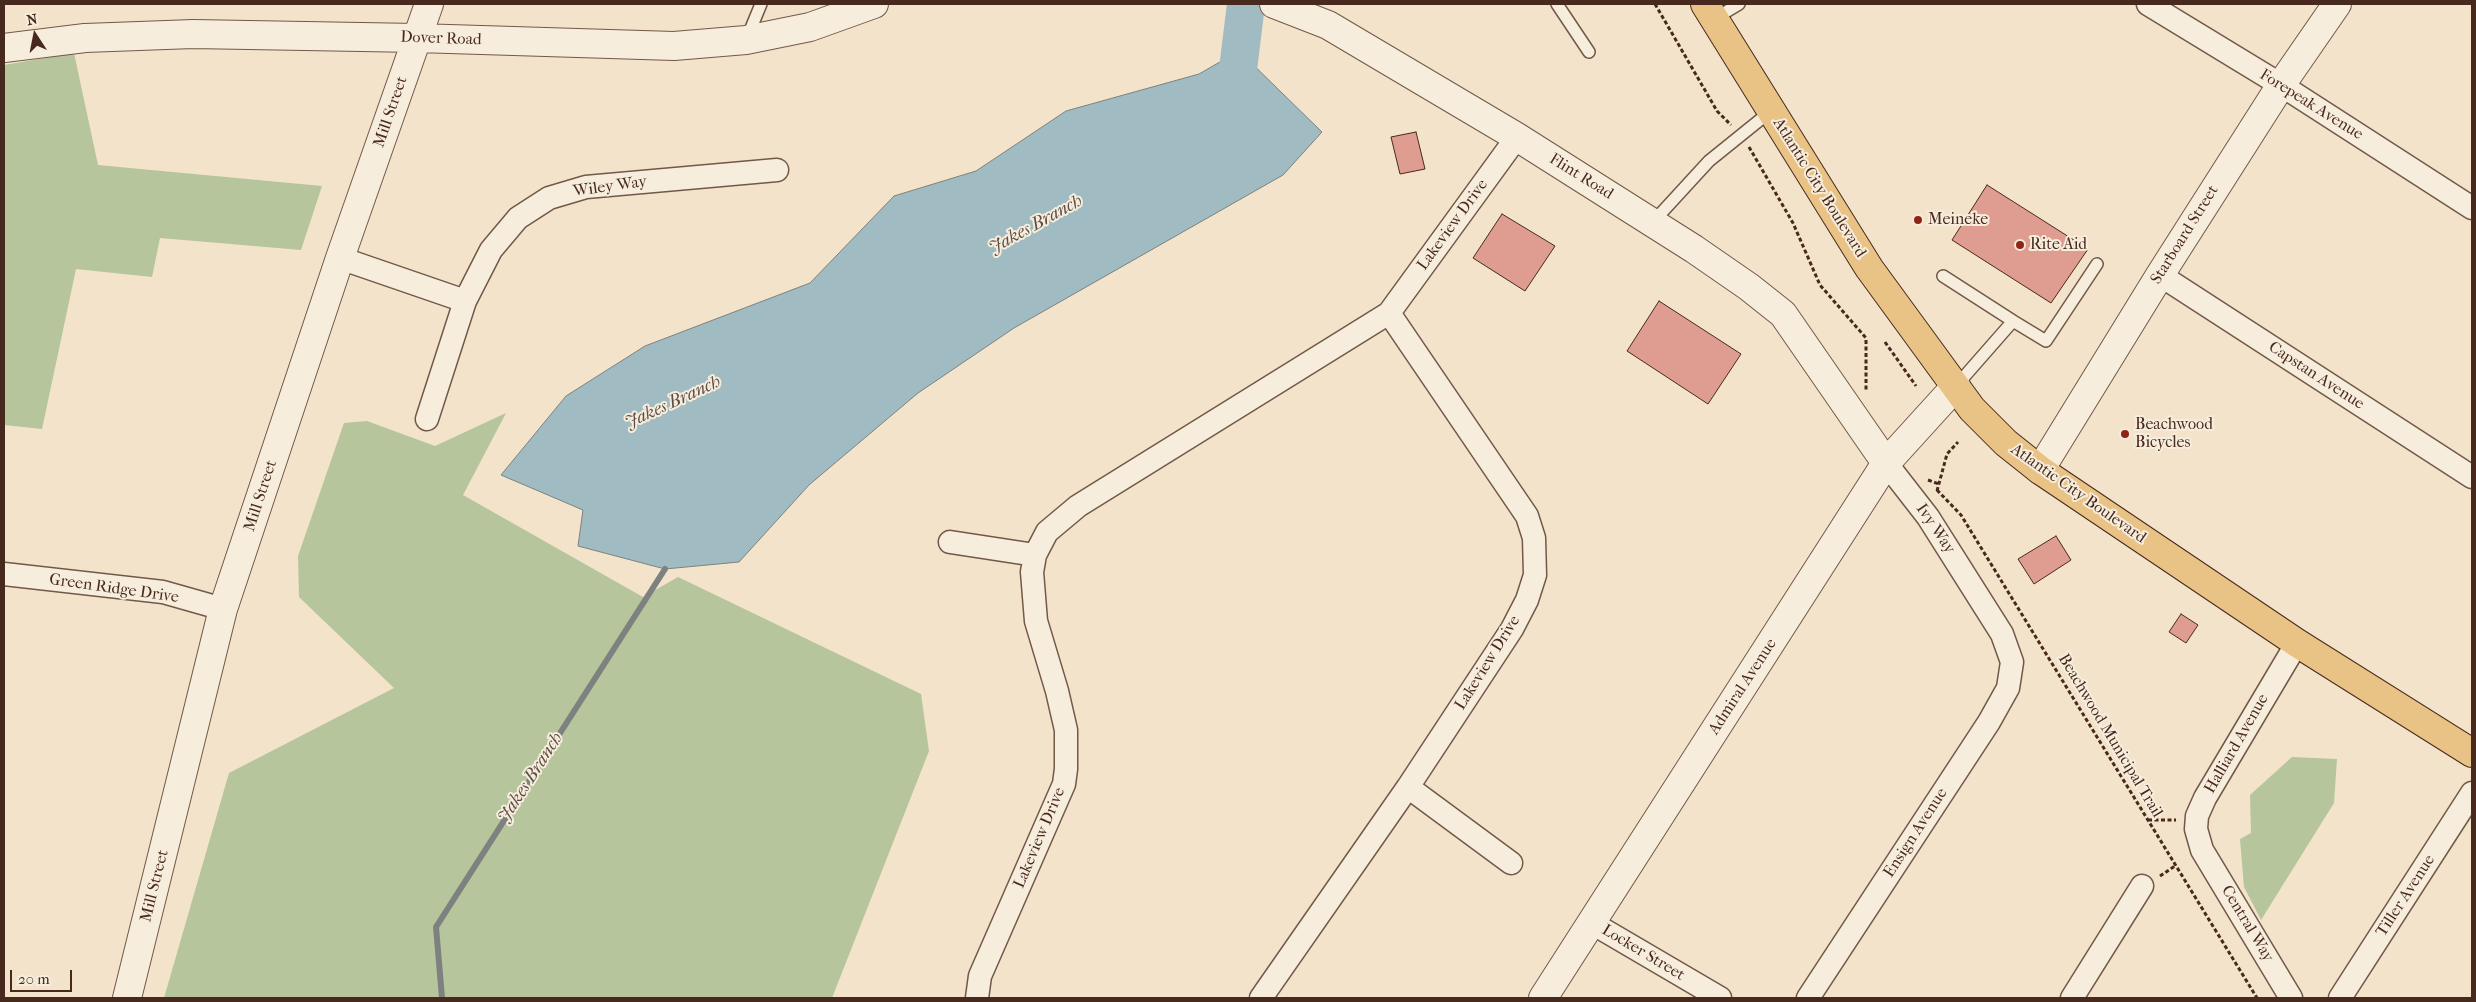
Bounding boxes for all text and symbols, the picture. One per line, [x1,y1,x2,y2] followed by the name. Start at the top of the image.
[10,10,60,60] north arrow
[25,10,39,29] text: N
[400,28,482,50] street label: Dover Road
[2256,65,2366,145] street label: Forepeak Avenue
[370,74,412,150] street label: Mill Street
[1768,115,1870,261] street label: Atlantic City Boulevard
[1545,150,1617,204] street label: Flint Road
[572,172,648,202] street label: Wiley Way
[1414,176,1492,274] street label: Lakeview Drive
[2147,182,2223,288] street label: Starboard Street
[986,191,1086,259] water label: Jakes Branch
[1928,210,1988,230] place label: Meineke
[1912,214,1924,226] marker: Meineke
[2030,235,2087,255] place label: Rite Aid
[2014,239,2026,251] marker: Rite Aid
[2265,338,2367,414] street label: Capstan Avenue
[622,371,724,435] water label: Jakes Branch
[2135,415,2213,453] place label: Beachwood Bicycles
[2119,428,2131,440] marker: Beachwood Bicycles
[2007,440,2149,548] street label: Atlantic City Boulevard
[240,458,282,534] street label: Mill Street
[1911,500,1959,558] street label: Ivy Way
[48,570,180,608] street label: Green Ridge Drive
[1451,612,1525,714] street label: Lakeview Drive
[1705,635,1781,739] street label: Admiral Avenue
[2053,651,2167,821] street label: Beachwood Municipal Trail
[2201,691,2273,797] street label: Halliard Avenue
[494,729,568,827] water label: Jakes Branch
[1010,785,1070,891] street label: Lakeview Drive
[1880,785,1952,881] street label: Ensign Avenue
[137,848,173,924] street label: Mill Street
[2372,851,2440,941] street label: Tiller Avenue
[2217,882,2277,966] street label: Central Way
[1598,921,1688,985] street label: Locker Street
[12,960,75,992] scale bar
[18,970,50,988] text: 20 m

